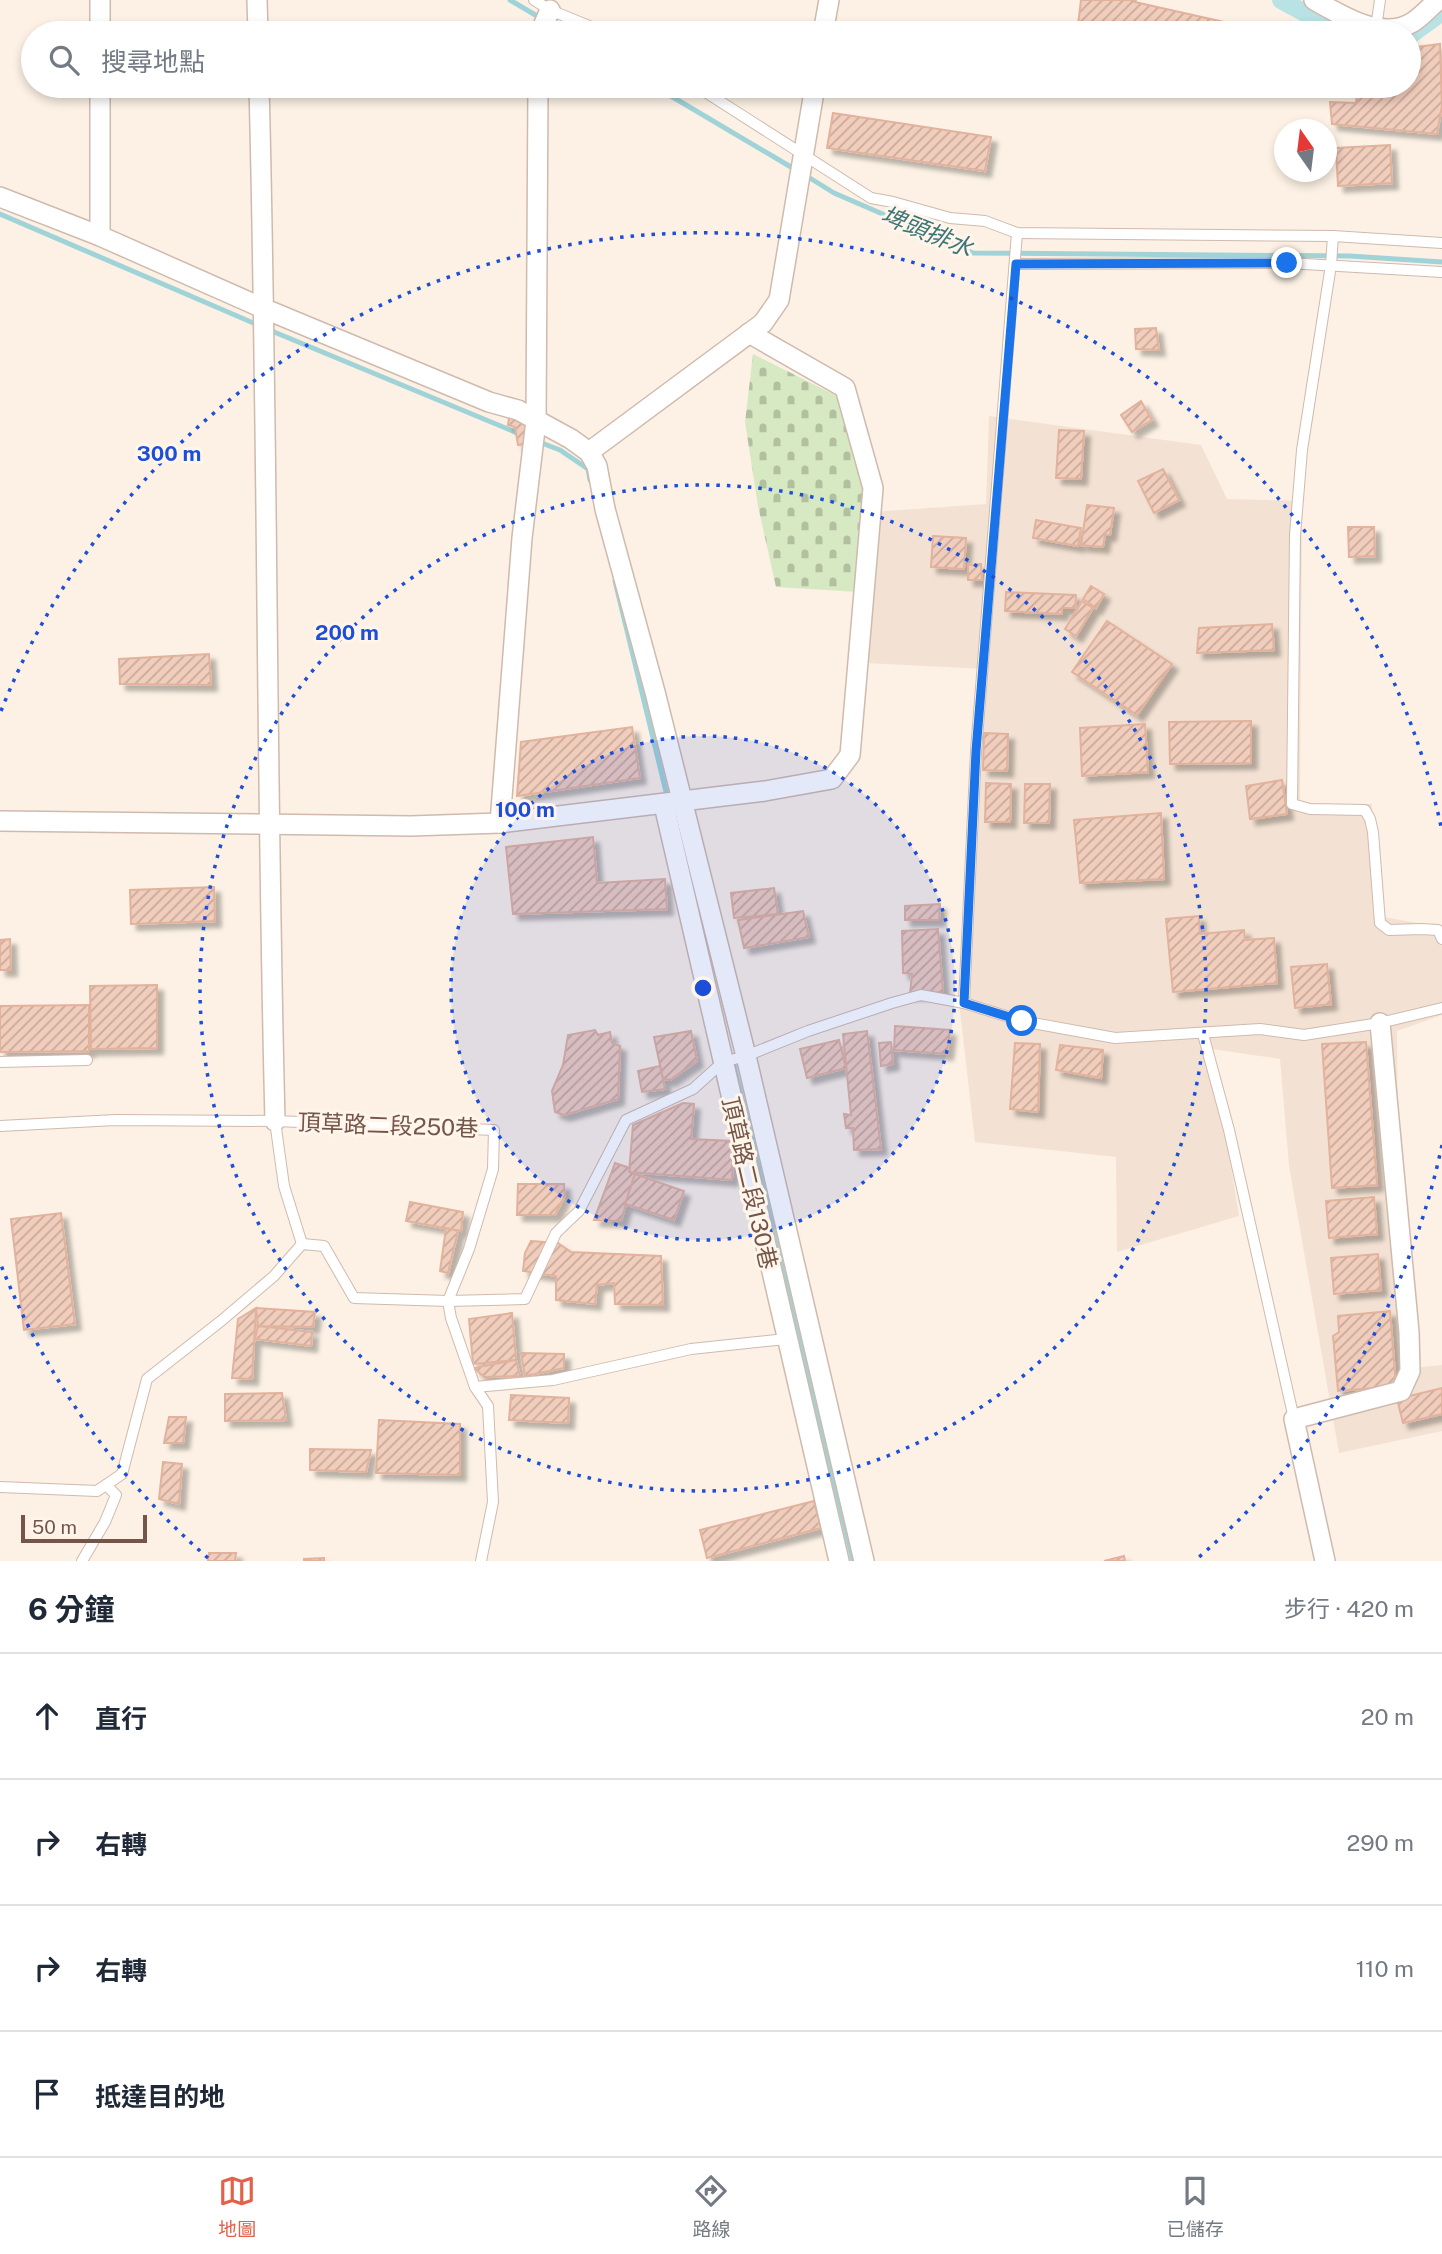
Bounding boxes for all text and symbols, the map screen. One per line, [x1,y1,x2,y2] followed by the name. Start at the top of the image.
[21,21,1421,98] search box
[45,41,83,79] icon: search
[101,46,205,77] text: 搜尋地點
[1274,119,1337,182] north arrow
[877,200,978,262] water label: 埤頭排水
[1271,247,1302,278] route end
[137,441,201,466] text: 300 m
[315,620,379,645] text: 200 m
[495,797,555,822] text: 100 m
[691,976,715,1000] centre of rings
[1006,1005,1037,1036] route start
[717,1094,783,1272] street label: 頂草路二段130巷
[297,1108,479,1142] street label: 頂草路二段250巷
[21,1512,147,1544] scale bar
[32,1516,77,1538] text: 50 m
[28,1591,115,1627] text: 6 分鐘
[1284,1595,1414,1622] text: 步行 · 420 m
[28,1697,66,1735] icon: ahead
[95,1703,147,1734] text: 直行
[1361,1703,1414,1730] text: 20 m
[28,1823,66,1861] icon: right
[95,1829,147,1860] text: 右轉
[1347,1829,1414,1856] text: 290 m
[28,1949,66,1987] icon: right
[95,1955,147,1986] text: 右轉
[1356,1955,1414,1982] text: 110 m
[28,2075,66,2113] icon: arrive
[95,2081,225,2112] text: 抵達目的地
[218,2172,256,2241] tab: 地圖
[692,2172,731,2241] tab: 路線
[1167,2172,1224,2241] tab: 已儲存

